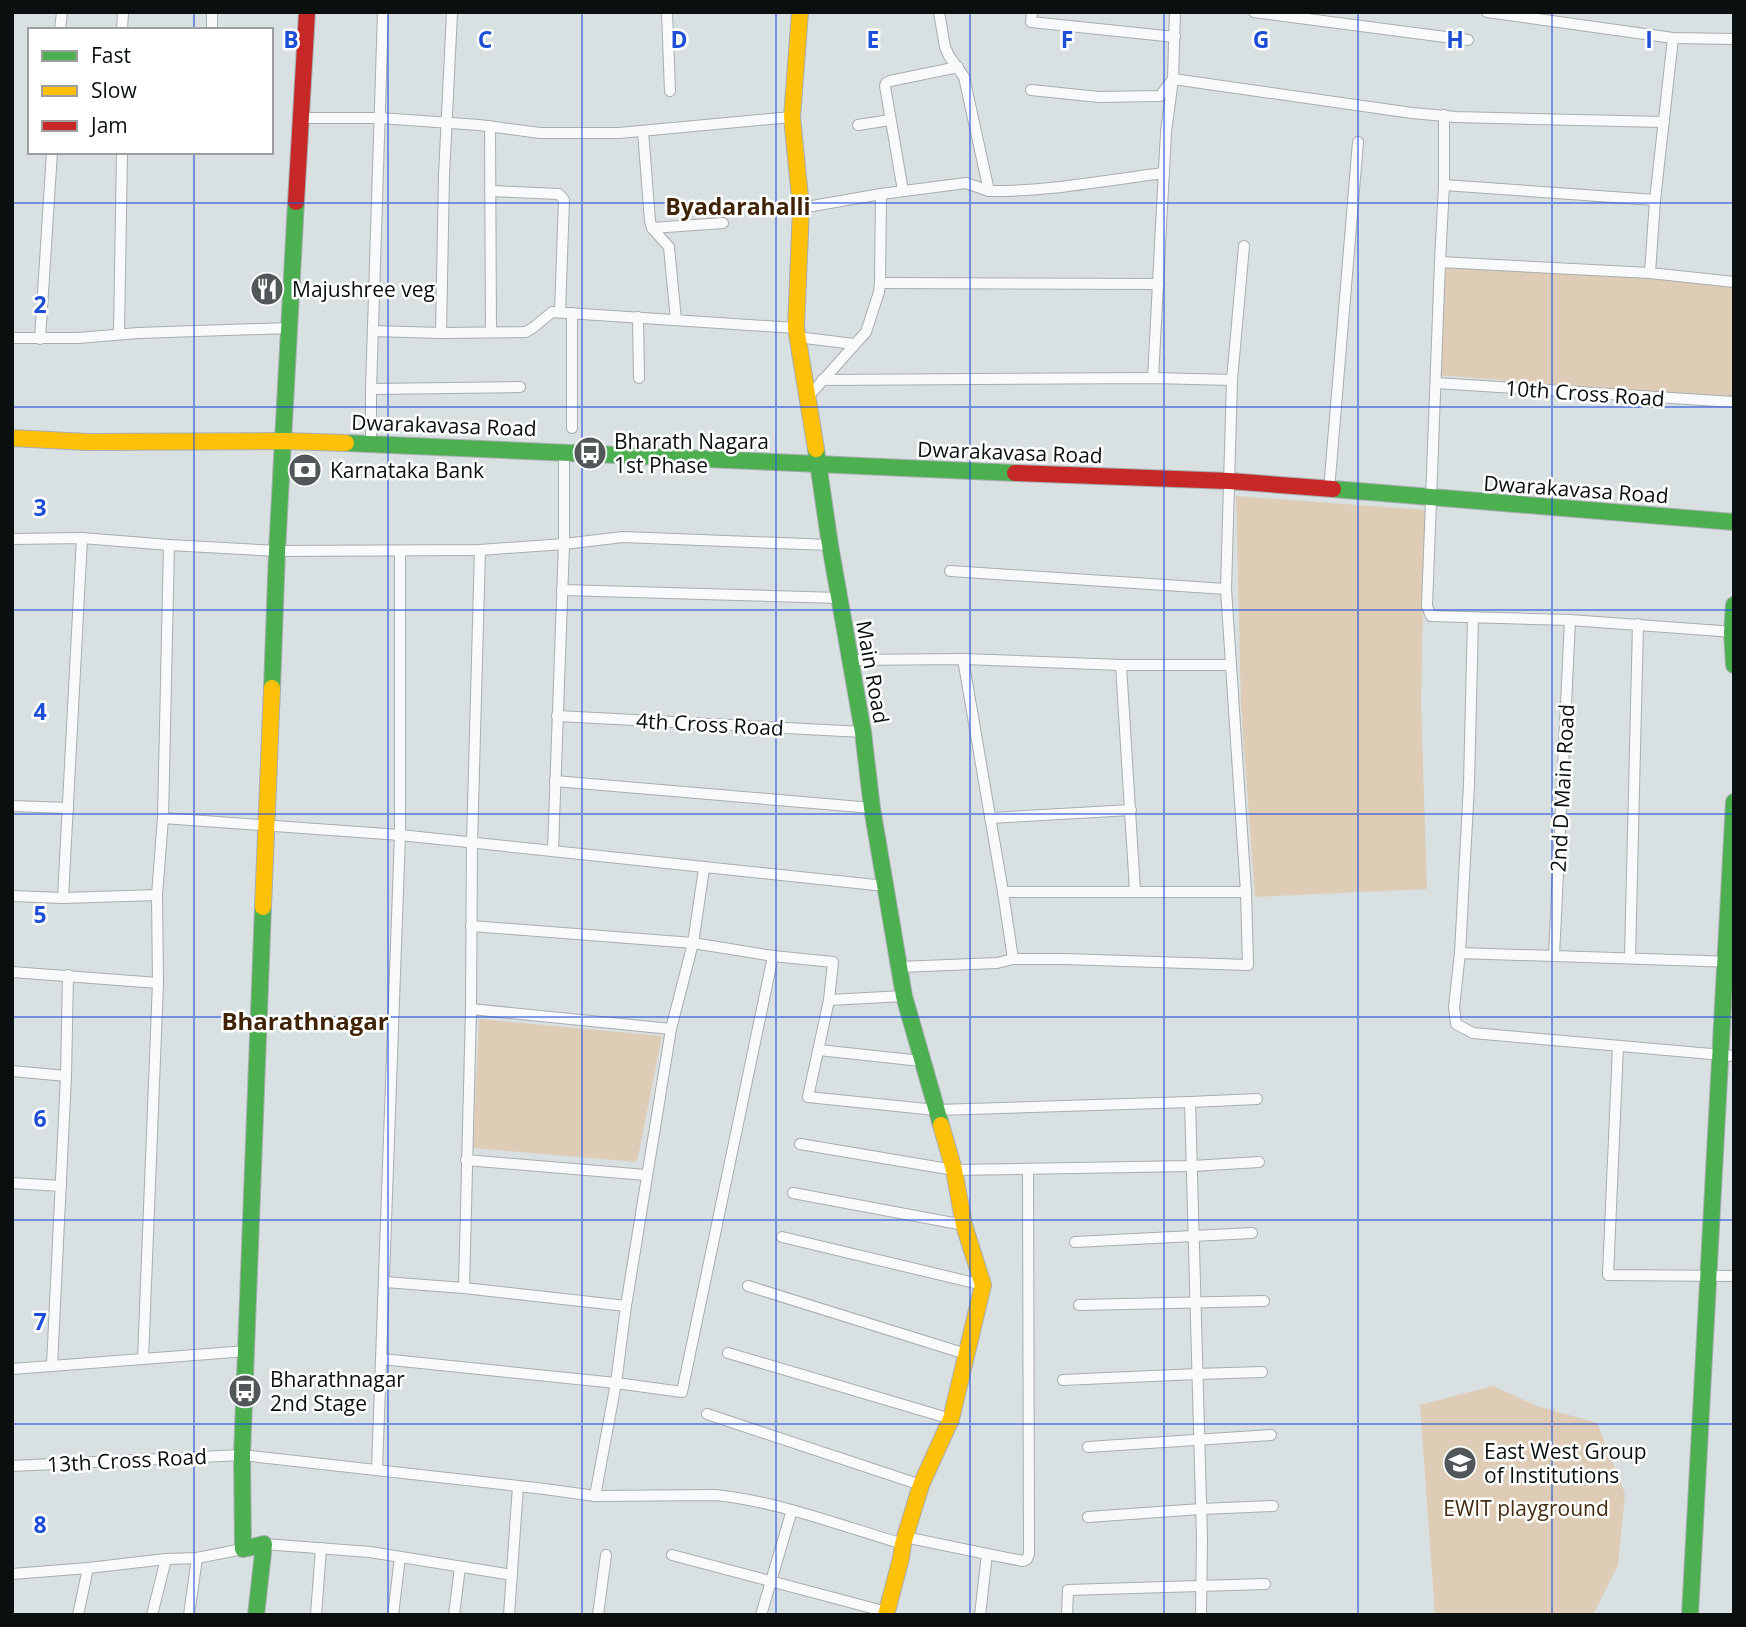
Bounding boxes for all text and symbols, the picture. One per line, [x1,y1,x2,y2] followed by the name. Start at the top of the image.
[283,23,299,55] text: B
[478,23,492,55] text: C
[670,23,688,55] text: D
[867,23,879,55] text: E
[1061,23,1073,55] text: F
[1253,23,1269,55] text: G
[1446,23,1464,55] text: H
[1645,23,1653,55] text: I
[28,28,273,154] legend
[91,41,131,69] text: Fast
[91,76,137,104] text: Slow
[89,111,128,139] text: Jam
[665,190,811,222] district label: Byadarahalli
[248,270,286,308] restaurant icon: Majushree veg
[292,275,435,303] place label: Majushree veg
[33,288,47,320] text: 2
[1504,373,1666,413] street label: 10th Cross Road
[351,408,537,442] street label: Dwarakavasa Road
[614,427,769,479] place label: Bharath Nagara 1st Phase
[571,434,609,472] bus stop icon: Bharath Nagara 1st Phase
[917,435,1103,469] street label: Dwarakavasa Road
[286,451,324,489] bank icon: Karnataka Bank
[330,456,484,484] place label: Karnataka Bank
[1482,469,1670,509] street label: Dwarakavasa Road
[33,491,47,523] text: 3
[850,618,896,726] street label: Main Road
[33,695,47,727] text: 4
[1544,703,1580,873] street label: 2nd D Main Road
[635,706,785,742] street label: 4th Cross Road
[33,898,47,930] text: 5
[221,1004,389,1037] district label: Bharathnagar
[33,1102,47,1134] text: 6
[33,1305,47,1337] text: 7
[270,1365,405,1417] place label: Bharathnagar 2nd Stage
[226,1372,264,1410] bus stop icon: Bharathnagar 2nd Stage
[1484,1437,1647,1489] place label: East West Group of Institutions
[46,1442,208,1478] street label: 13th Cross Road
[1441,1444,1479,1482] school or university icon: East West Group of Institutions
[1443,1494,1609,1522] park label: EWIT playground
[33,1508,47,1540] text: 8

